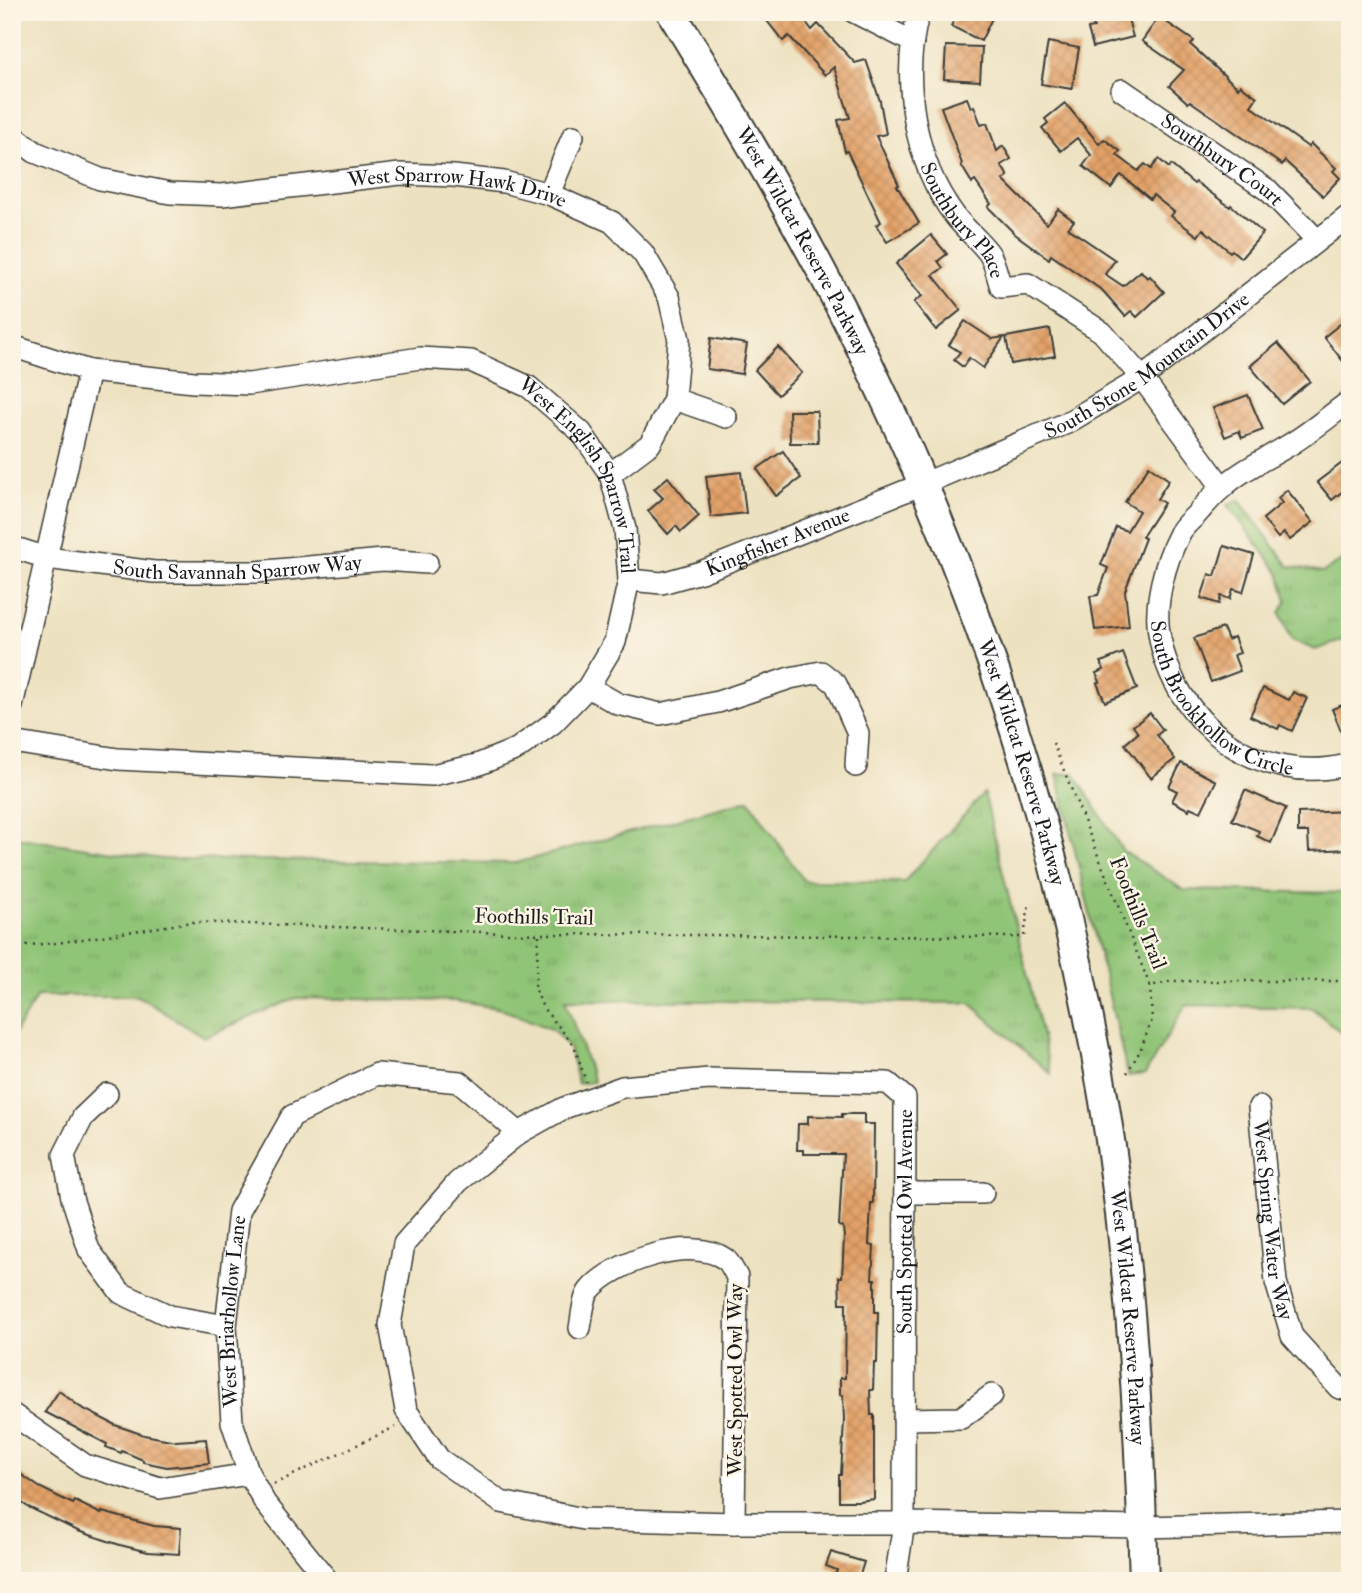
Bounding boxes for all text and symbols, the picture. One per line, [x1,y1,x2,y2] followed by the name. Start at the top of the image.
[1156,107,1290,212] street label: Southbury Court
[729,121,876,360] street label: West Wildcat Reserve Parkway
[914,158,1011,281] street label: Southbury Place
[345,160,571,214] street label: West Sparrow Hawk Drive
[1040,286,1255,445] street label: South Stone Mountain Drive
[512,370,642,575] street label: West English Sparrow Trail
[701,501,854,582] street label: Kingfisher Avenue
[111,549,364,586] street label: South Savannah Sparrow Way
[1144,619,1295,782] street label: South Brookhollow Circle
[971,634,1072,889] street label: West Wildcat Reserve Parkway
[1103,853,1173,974] street label: Foothills Trail
[474,902,595,932] street label: Foothills Trail
[891,1109,918,1334] street label: South Spotted Owl Avenue
[1247,1118,1300,1324] street label: West Spring Water Way
[1103,1187,1152,1446] street label: West Wildcat Reserve Parkway
[212,1214,252,1409] street label: West Briarhollow Lane
[722,1283,749,1478] street label: West Spotted Owl Way

